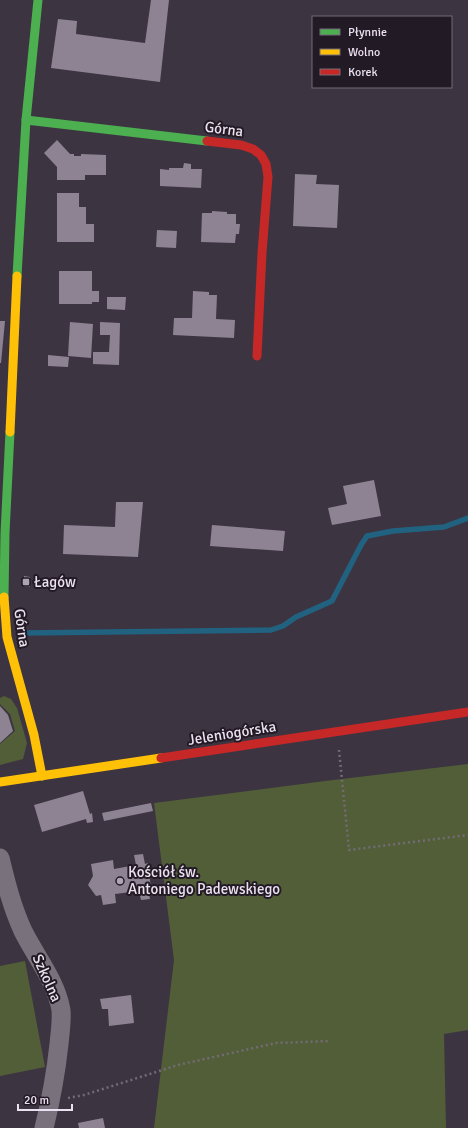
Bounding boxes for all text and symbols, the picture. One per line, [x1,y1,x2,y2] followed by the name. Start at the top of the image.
[312,16,452,88] legend
[348,25,387,40] text: Płynnie
[348,45,380,60] text: Wolno
[348,65,377,80] text: Korek
[204,118,244,140] street label: Górna
[34,573,76,591] place label: Łagów
[21,577,31,587] marker: Łagów
[10,608,34,648] street label: Górna
[187,717,277,749] street label: Jeleniogórska
[128,863,280,898] place label: Kościół św. Antoniego Padewskiego
[115,876,125,886] marker: Kościół św. Antoniego Padewskiego
[29,951,65,1005] street label: Szkolna
[18,1086,72,1112] scale bar
[24,1093,49,1108] text: 20 m

